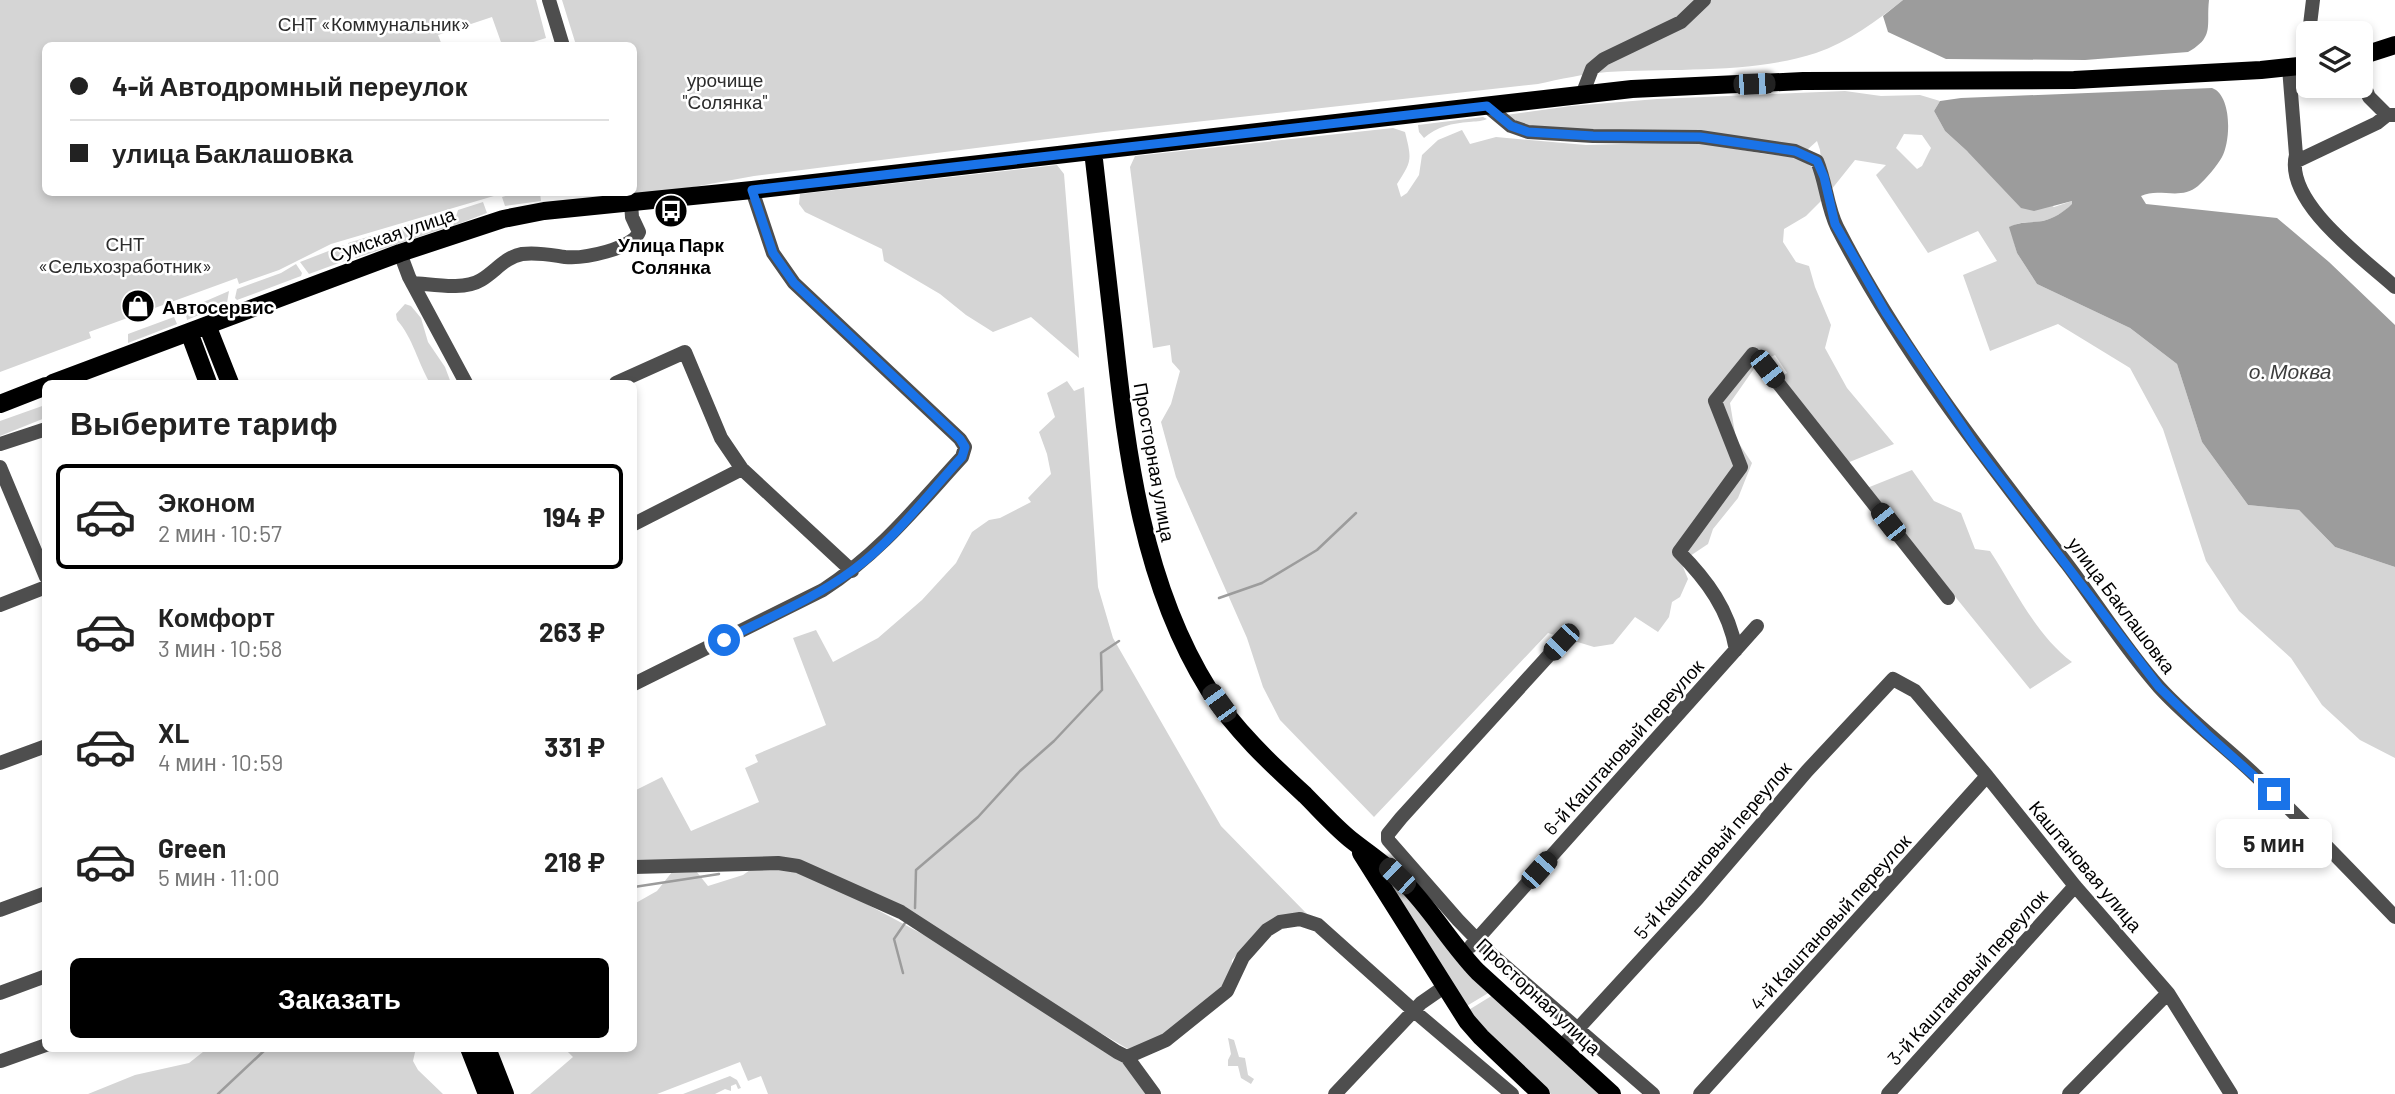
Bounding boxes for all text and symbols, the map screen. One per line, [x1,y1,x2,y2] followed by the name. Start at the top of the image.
[278,12,470,35] park label: СНТ «Коммунальник»
[2296,21,2373,98] map controls
[2296,21,2373,98] button: layers
[682,68,768,113] park label: урочище "Солянка"
[112,70,468,101] text: 4-й Автодромный переулок
[1733,73,1776,95] car
[112,137,353,168] text: улица Баклашовка
[652,192,690,230] bus stop icon: Улица Парк Солянка
[326,202,458,266] street label: Сумская улица
[38,232,212,277] park label: СНТ «Сельхозработник»
[618,233,724,278] place label: Улица Парк Солянка
[119,287,157,325] shop icon: Автосервис
[162,295,275,318] place label: Автосервис
[1746,346,1789,392] car
[2249,358,2331,383] water label: о. Моква
[1130,381,1180,544] street label: Просторная улица
[70,403,338,441] text: Выберите тариф
[74,485,137,548] icon: car
[158,486,256,517] text: Эконом
[1867,499,1910,545] car
[543,501,605,532] text: 194 ₽
[158,519,282,547] text: 2 мин · 10:57
[2063,532,2181,678] street label: улица Баклашовка
[74,600,137,663] icon: car
[158,601,275,632] text: Комфорт
[539,616,605,647] text: 263 ₽
[1539,619,1584,665] car
[708,624,740,656] route start
[158,634,282,662] text: 3 мин · 10:58
[1538,654,1708,839] street label: 6-й Каштановый переулок
[1199,680,1240,726] car
[74,715,137,778] icon: car
[158,717,189,748] text: XL
[544,731,605,762] text: 331 ₽
[158,748,283,776] text: 4 мин · 10:59
[1629,756,1796,944] street label: 5-й Каштановый переулок
[2258,778,2290,810] route end
[2025,796,2148,936] street label: Каштановая улица
[2216,818,2332,868] callout: 5 мин
[1745,829,1915,1015] street label: 4-й Каштановый переулок
[2243,829,2305,857] text: 5 мин
[74,830,137,893] icon: car
[158,832,226,863] text: Green
[544,846,605,877] text: 218 ₽
[1518,847,1561,893] car
[1375,854,1420,898] car
[158,863,280,891] text: 5 мин · 11:00
[1882,884,2052,1069] street label: 3-й Каштановый переулок
[1472,933,1606,1060] street label: Просторная улица
[70,958,609,1038] button: Заказать

